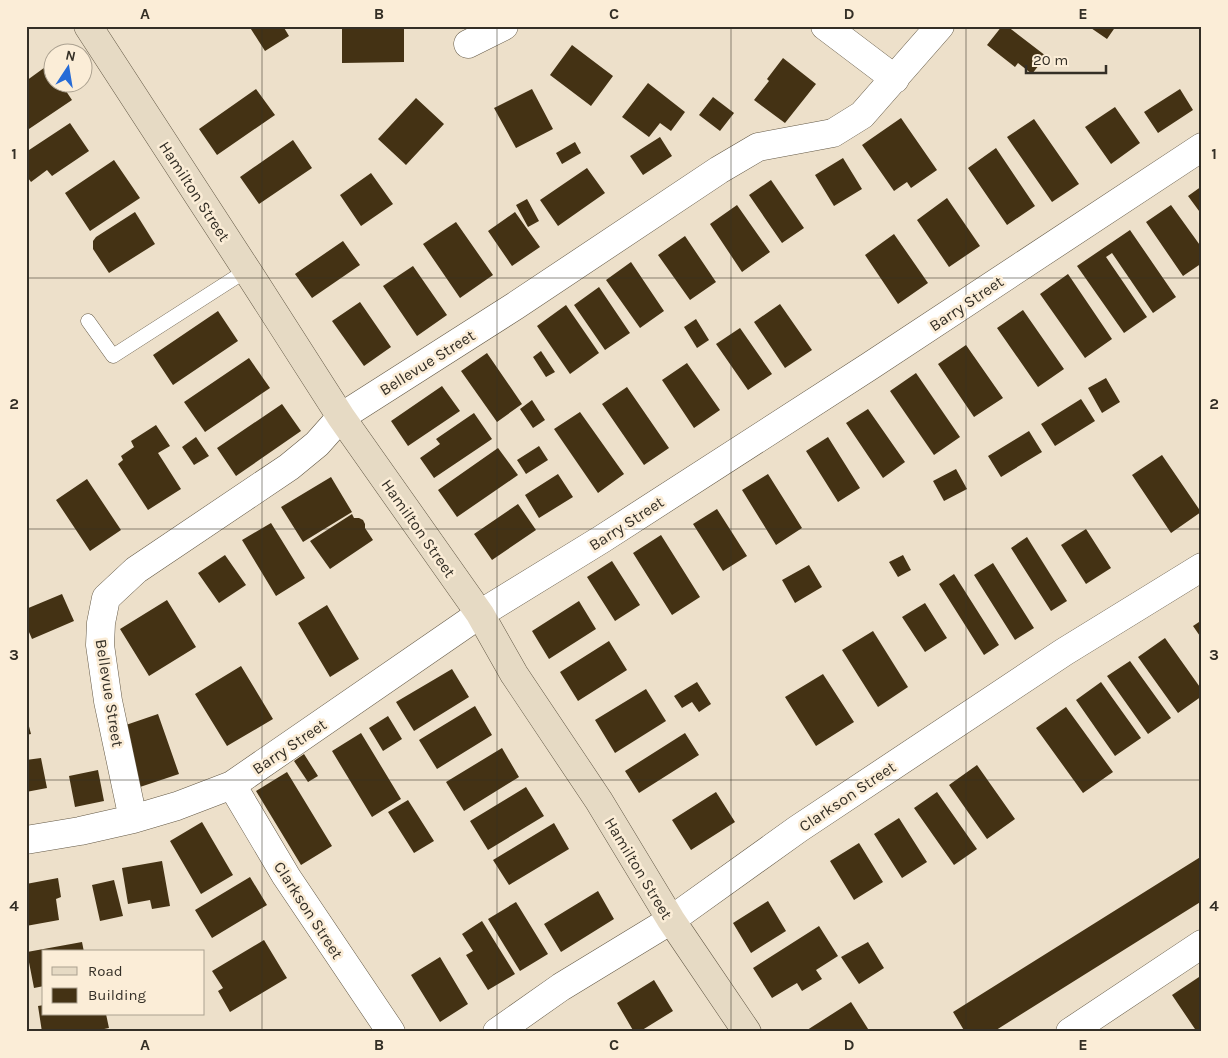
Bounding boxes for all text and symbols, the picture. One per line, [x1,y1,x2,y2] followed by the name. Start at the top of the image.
[140,4,150,23] text: A
[374,4,384,23] text: B
[609,4,619,23] text: C
[844,4,855,23] text: D
[1078,4,1088,23] text: E
[42,42,92,92] north arrow
[1026,42,1106,74] scale bar
[64,46,77,65] text: N
[1033,51,1068,69] text: 20 m
[155,138,234,245] street label: Hamilton Street
[11,144,17,163] text: 1
[1211,144,1217,163] text: 1
[926,272,1007,335] street label: Barry Street
[376,325,479,399] street label: Bellevue Street
[9,394,19,413] text: 2
[1209,394,1219,413] text: 2
[378,475,460,581] street label: Hamilton Street
[585,492,667,555] street label: Barry Street
[92,638,127,748] street label: Bellevue Street
[9,645,19,664] text: 3
[1209,645,1219,664] text: 3
[249,715,330,778] street label: Barry Street
[795,757,899,836] street label: Clarkson Street
[601,814,677,923] street label: Hamilton Street
[270,858,347,963] street label: Clarkson Street
[9,896,19,915] text: 4
[1209,896,1219,915] text: 4
[42,950,205,1016] legend
[88,962,123,980] text: Road
[88,986,146,1004] text: Building
[140,1035,150,1054] text: A
[374,1035,384,1054] text: B
[609,1035,619,1054] text: C
[844,1035,855,1054] text: D
[1078,1035,1088,1054] text: E

